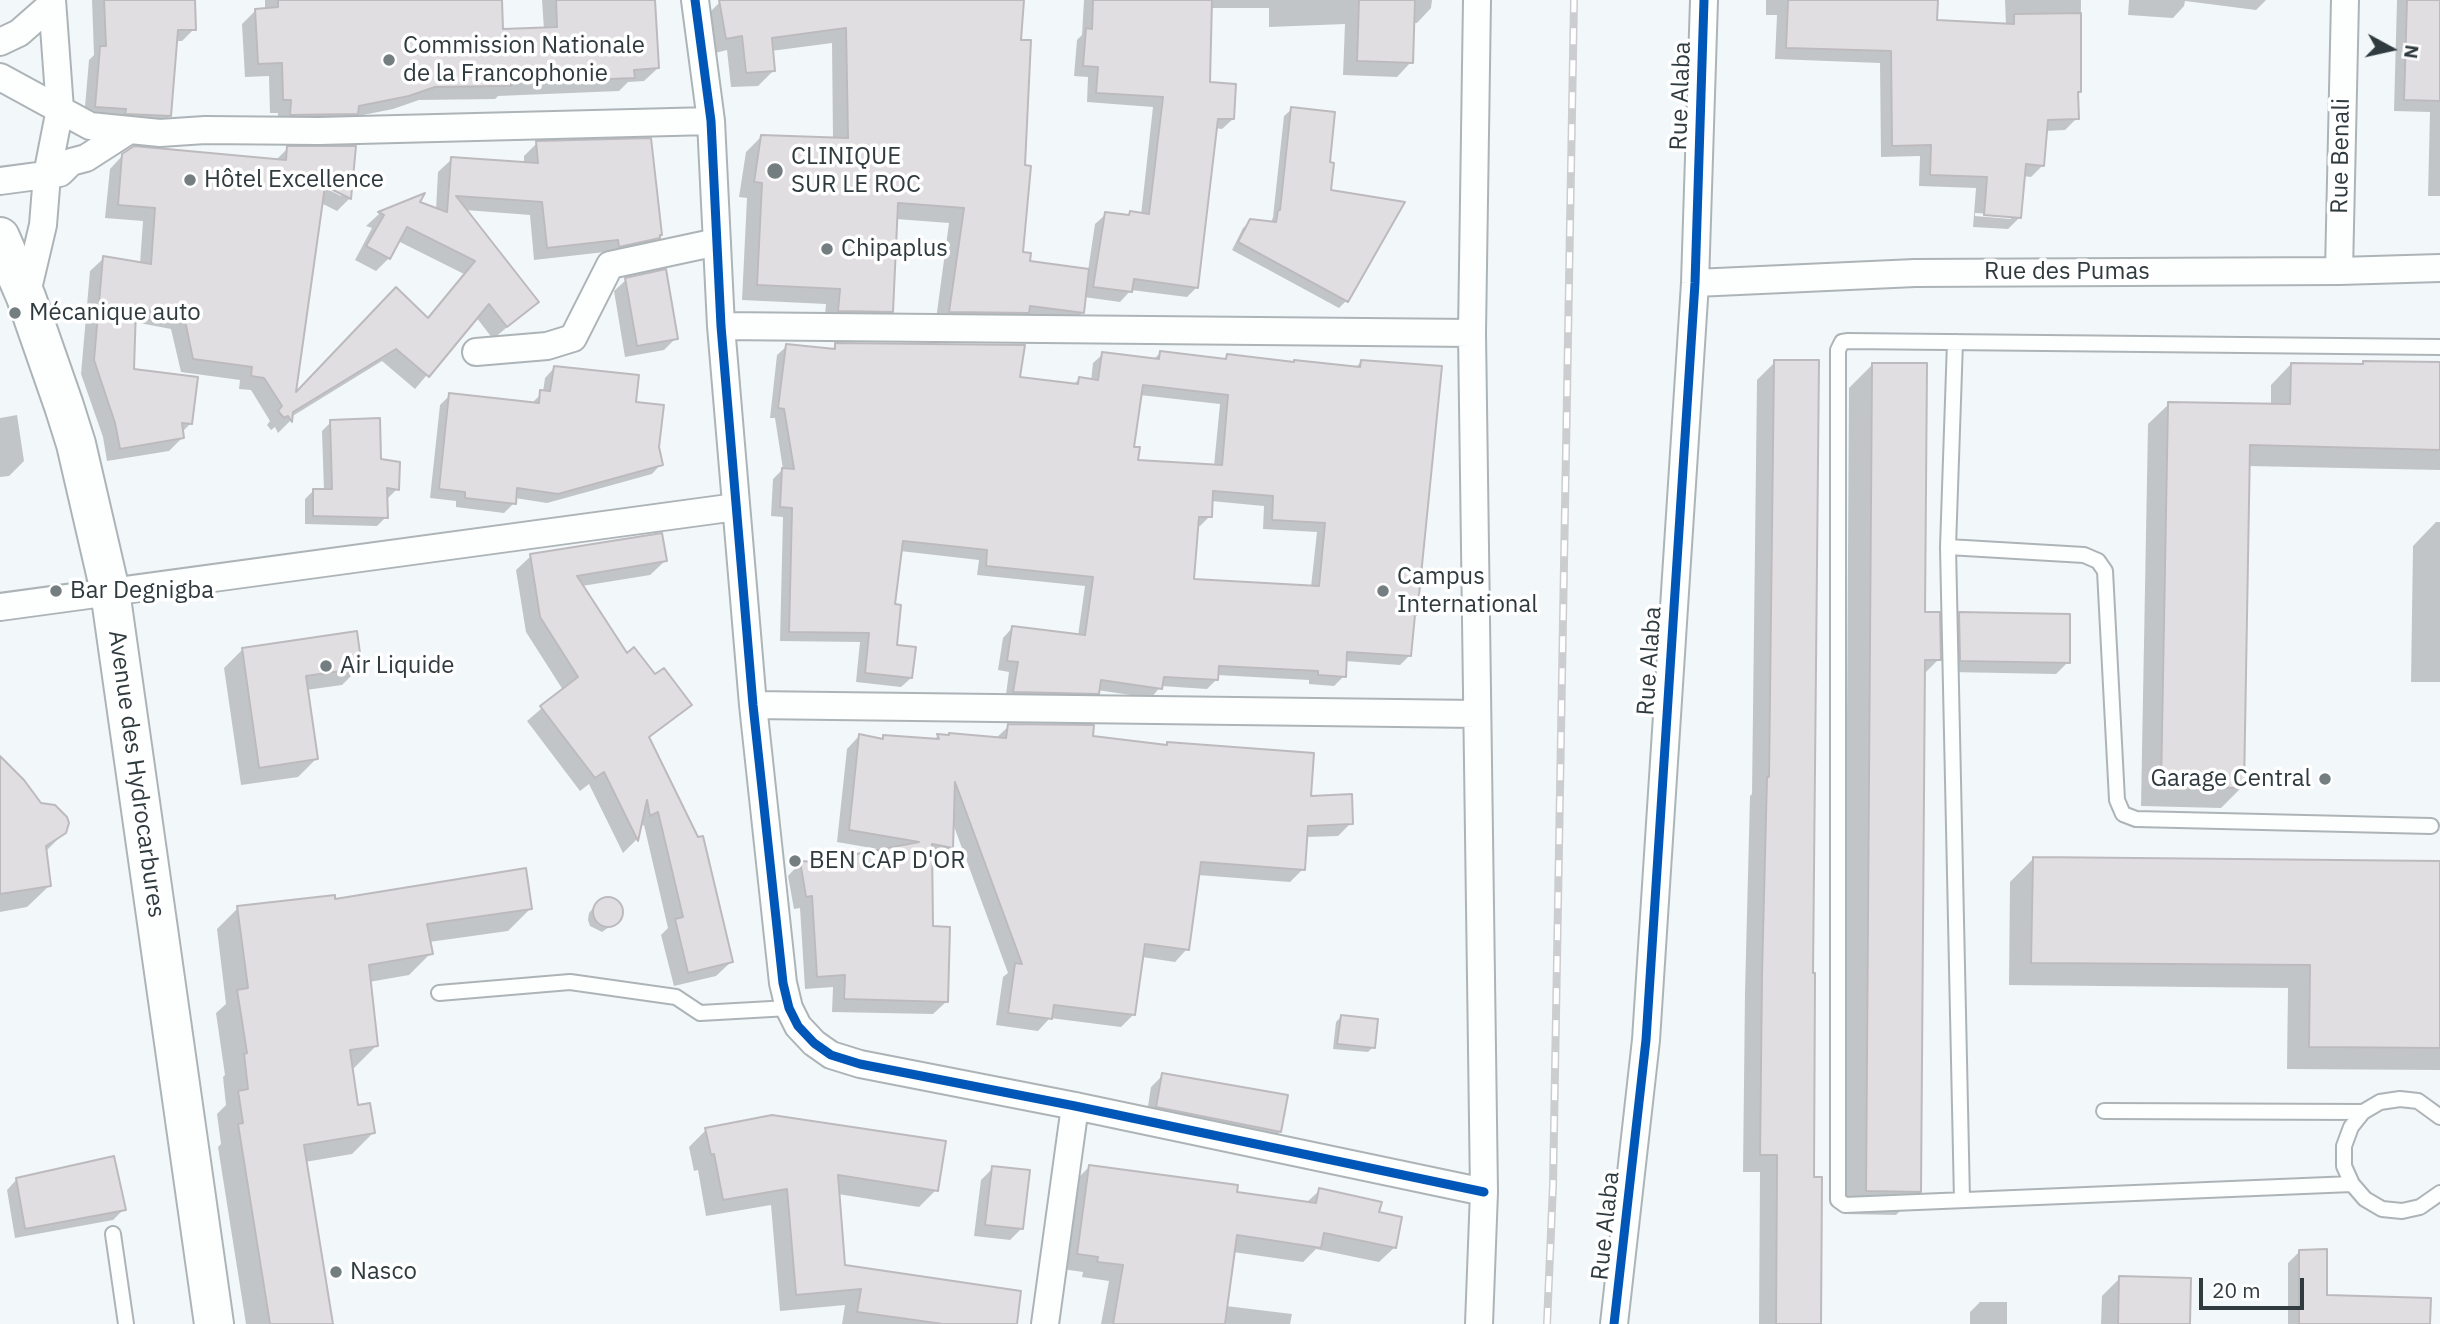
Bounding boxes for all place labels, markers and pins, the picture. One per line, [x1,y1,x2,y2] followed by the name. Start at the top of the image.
[403,32,645,88] place label: Commission Nationale de la Francophonie
[381,52,397,68] marker: Commission Nationale de la Francophonie
[791,143,921,199] place label: CLINIQUE SUR LE ROC
[765,161,785,181] marker: CLINIQUE SUR LE ROC
[204,166,384,194] place label: Hôtel Excellence
[182,172,198,188] marker: Hôtel Excellence
[841,235,948,263] place label: Chipaplus
[819,241,835,257] marker: Chipaplus
[29,299,201,327] place label: Mécanique auto
[7,305,23,321] marker: Mécanique auto
[1397,563,1538,619] place label: Campus International
[70,577,214,605] place label: Bar Degnigba
[48,583,64,599] marker: Bar Degnigba
[1375,583,1391,599] marker: Campus International
[340,652,455,680] place label: Air Liquide
[318,658,334,674] marker: Air Liquide
[2150,765,2311,793] place label: Garage Central
[2317,771,2333,787] marker: Garage Central
[809,847,966,875] place label: BEN CAP D'OR
[787,853,803,869] marker: BEN CAP D'OR
[350,1258,417,1286] place label: Nasco
[328,1264,344,1280] marker: Nasco

